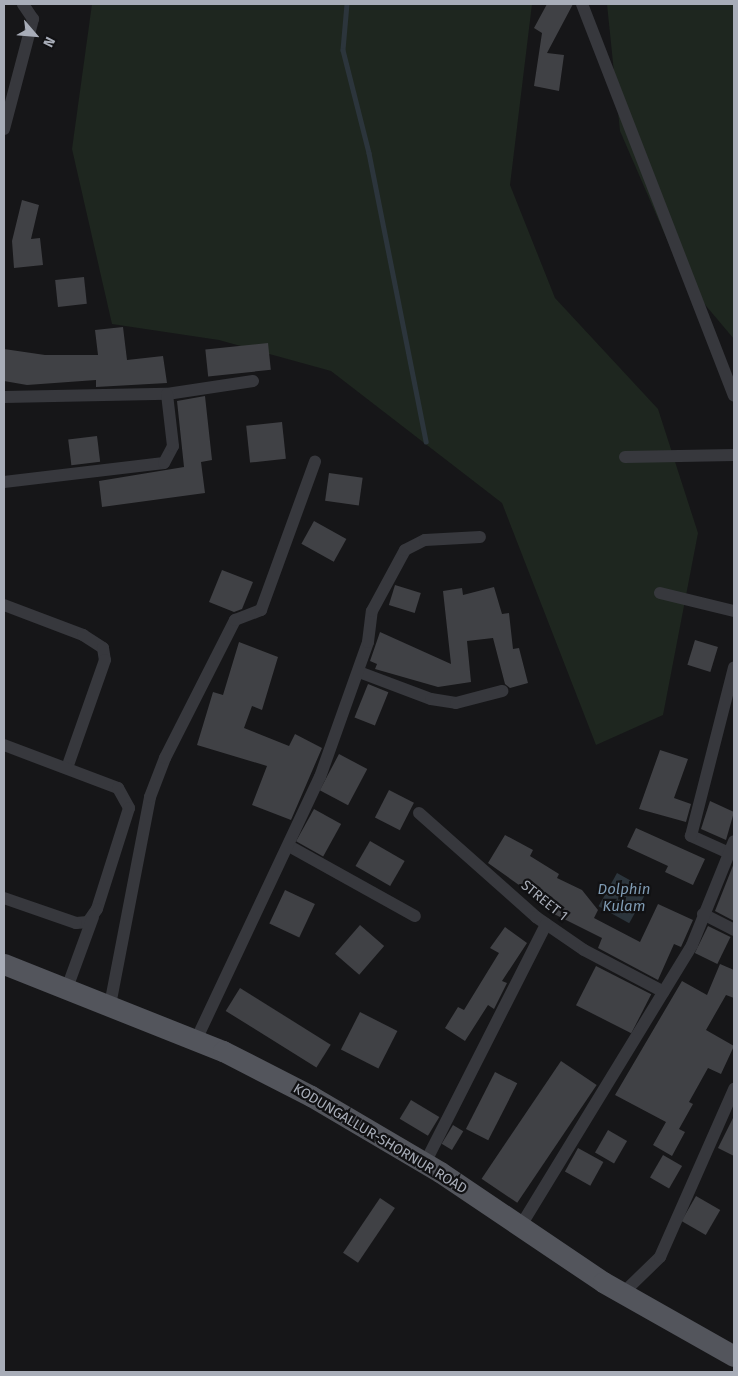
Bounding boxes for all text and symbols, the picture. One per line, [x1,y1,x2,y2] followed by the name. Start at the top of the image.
[10,10,60,60] north arrow
[39,34,58,50] text: N
[517,877,571,925] street label: STREET 1
[598,880,650,915] water label: Dolphin Kulam
[290,1080,470,1198] street label: KODUNGALLUR-SHORNUR ROAD

